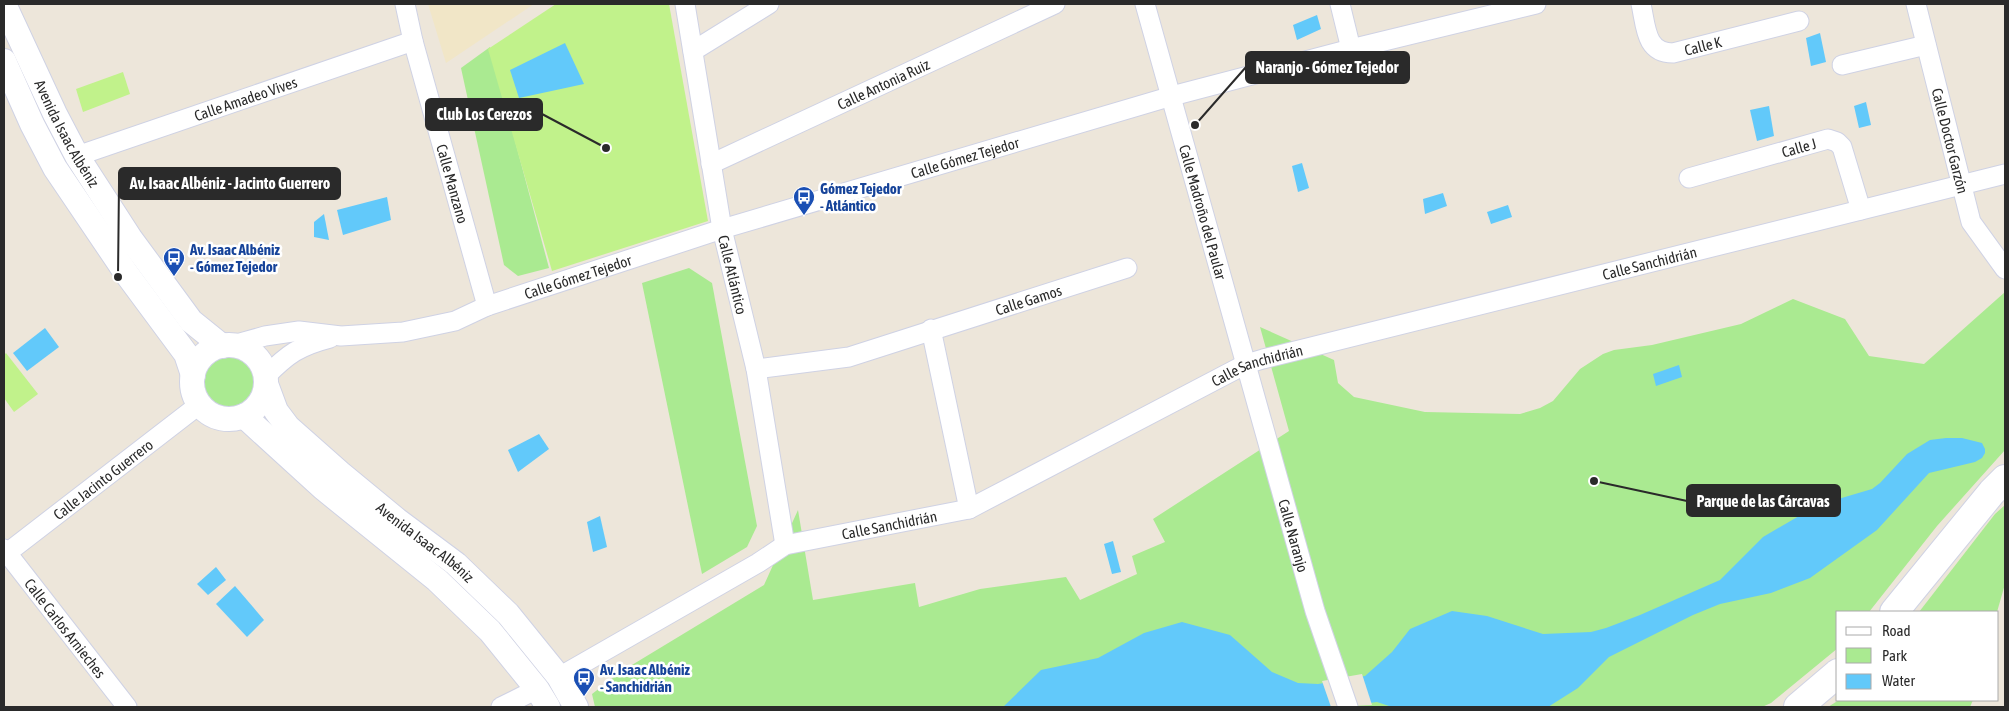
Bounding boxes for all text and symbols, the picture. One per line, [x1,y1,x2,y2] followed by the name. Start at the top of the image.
[1682,32,1724,58] street label: Calle K
[1246,52,1409,83] callout: Naranjo - Gómez Tejedor
[834,55,933,113] street label: Calle Antonia Ruiz
[1256,58,1399,76] text: Naranjo - Gómez Tejedor
[192,73,299,124] street label: Calle Amadeo Vives
[32,77,103,190] street label: Avenida Isaac Albéniz
[1929,86,1972,195] street label: Calle Doctor Garzón
[426,99,542,130] callout: Club Los Cerezos
[436,105,532,123] text: Club Los Cerezos
[909,133,1021,181] street label: Calle Gómez Tejedor
[1779,134,1818,160] street label: Calle J
[434,142,472,225] street label: Calle Manzano
[1176,143,1230,282] street label: Calle Madroño del Paular
[119,168,340,199] callout: Av. Isaac Albéniz - Jacinto Guerrero
[129,174,331,192] text: Av. Isaac Albéniz - Jacinto Guerrero
[820,180,902,214] place label: Gómez Tejedor - Atlántico
[792,185,816,216] bus stop icon: Gómez Tejedor - Atlántico
[715,233,751,316] street label: Calle Atlántico
[189,241,280,275] place label: Av. Isaac Albéniz - Gómez Tejedor
[1601,243,1698,283] street label: Calle Sanchidrián
[162,246,186,277] bus stop icon: Av. Isaac Albéniz - Gómez Tejedor
[522,251,634,302] street label: Calle Gómez Tejedor
[993,281,1063,318] street label: Calle Gamos
[1208,341,1304,389] street label: Calle Sanchidrián
[50,435,156,523] street label: Calle Jacinto Guerrero
[1687,485,1840,516] callout: Parque de las Cárcavas
[1696,492,1830,510] text: Parque de las Cárcavas
[1276,497,1312,574] street label: Calle Naranjo
[373,498,478,586] street label: Avenida Isaac Albéniz
[840,507,938,542] street label: Calle Sanchidrián
[22,575,109,681] street label: Calle Carlos Arnieches
[1836,611,1999,701] legend
[1882,622,1911,639] text: Road
[1882,647,1907,664] text: Park
[599,661,690,695] place label: Av. Isaac Albéniz - Sanchidrián
[572,666,596,697] bus stop icon: Av. Isaac Albéniz - Sanchidrián
[1882,672,1915,689] text: Water

